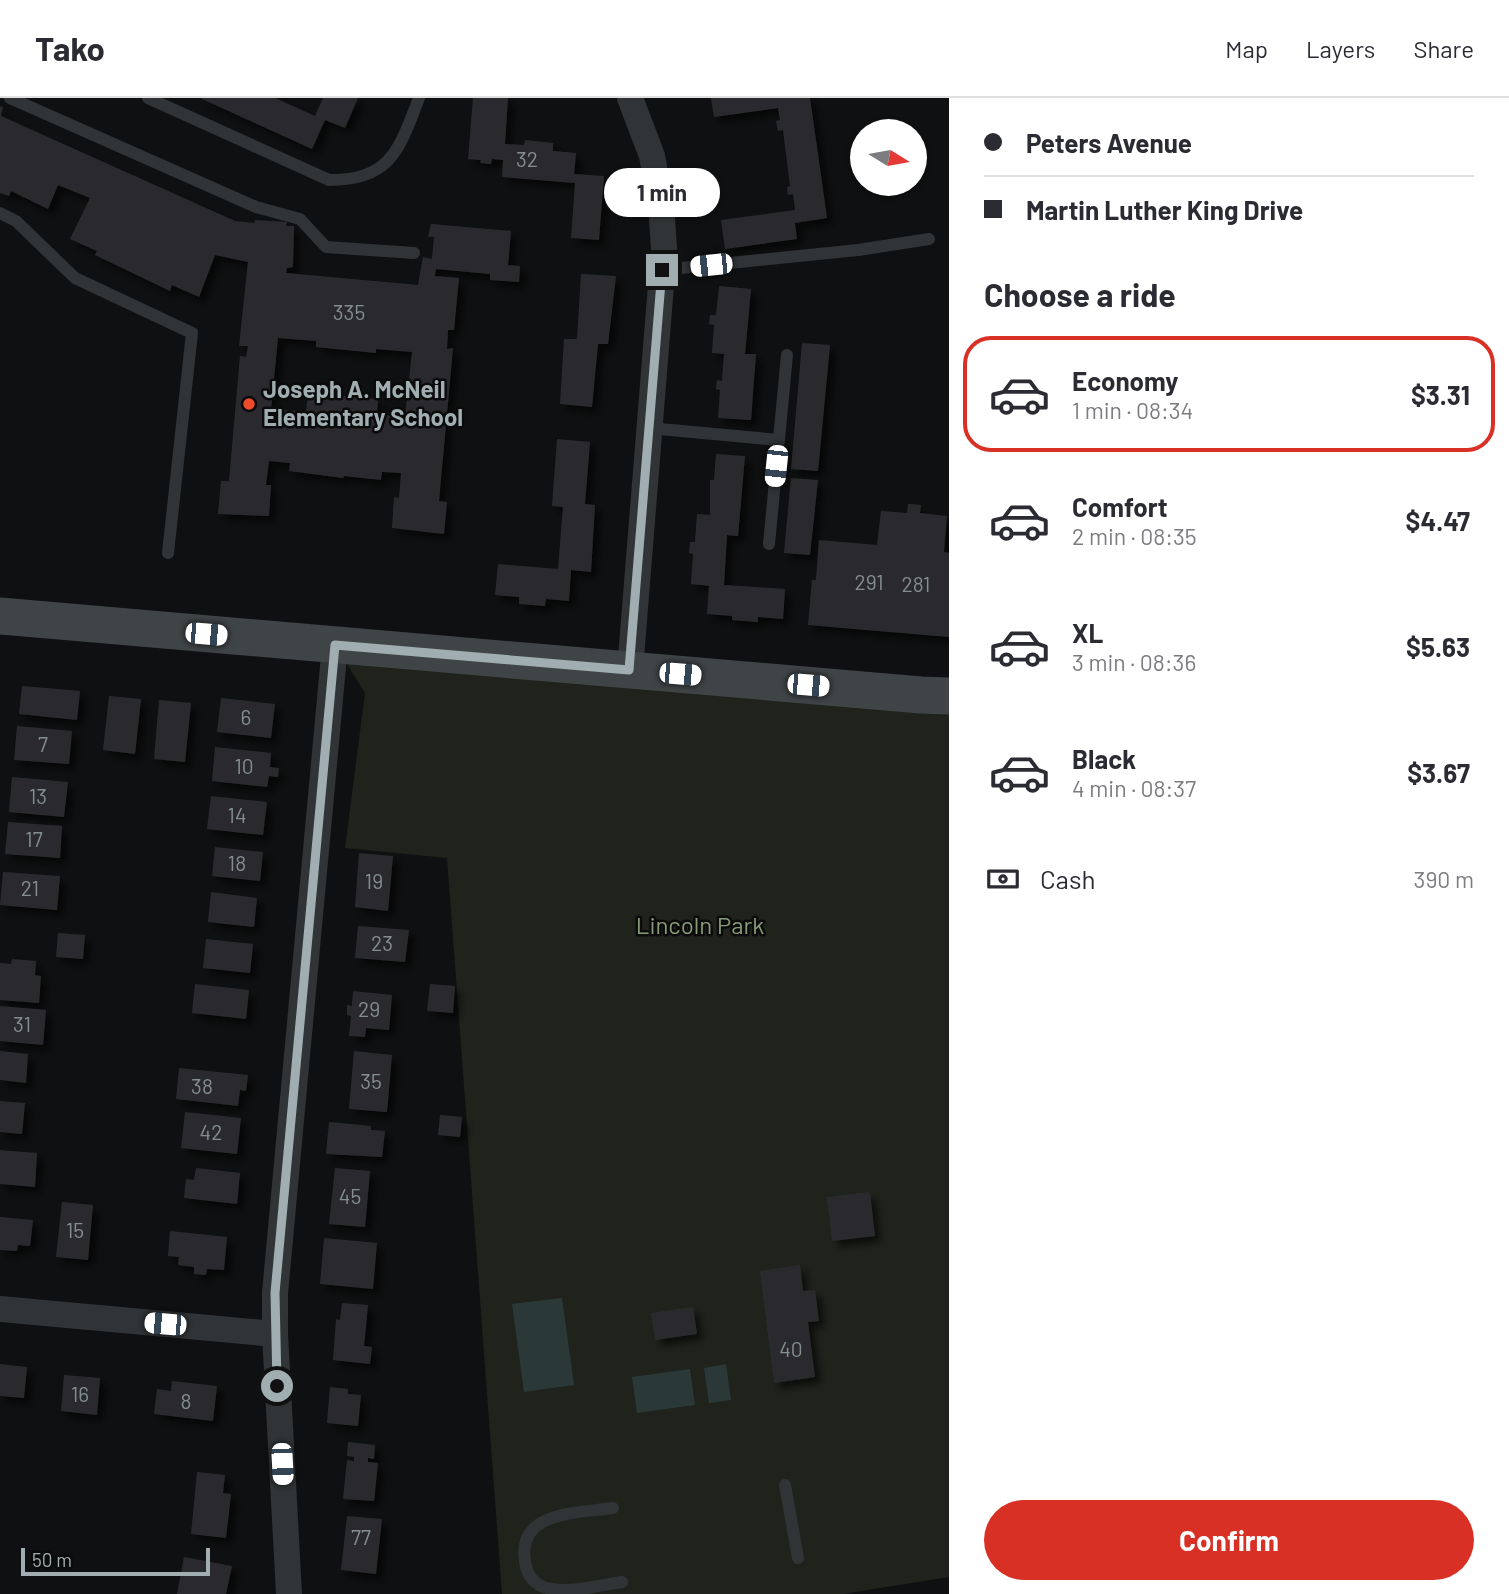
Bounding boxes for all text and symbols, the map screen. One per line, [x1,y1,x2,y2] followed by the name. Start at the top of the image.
[35,28,105,68] text: Tako
[1225,34,1268,63] text: Map
[1306,34,1375,63] text: Layers
[1413,34,1474,63] text: Share
[850,119,928,196] north arrow
[850,119,927,196] map controls
[1026,127,1192,158] text: Peters Avenue
[516,146,538,171] house number: 32
[604,169,720,218] callout: 1 min
[637,178,687,206] text: 1 min
[1026,194,1303,225] text: Martin Luther King Drive
[690,252,733,278] car
[646,254,678,286] route end
[984,275,1176,313] text: Choose a ride
[333,299,365,324] house number: 335
[988,363,1051,426] icon: car
[1072,365,1178,396] text: Economy
[263,374,463,431] place label: Joseph A. McNeil Elementary School
[1411,379,1470,410] text: $3.31
[241,396,257,412] marker: Joseph A. McNeil Elementary School
[1072,396,1193,424] text: 1 min · 08:34
[764,444,789,488] car
[988,489,1051,552] icon: car
[1072,491,1168,522] text: Comfort
[1406,505,1470,536] text: $4.47
[1072,522,1197,550] text: 2 min · 08:35
[854,569,884,594] house number: 291
[902,571,930,596] house number: 281
[988,615,1051,678] icon: car
[1072,617,1103,648] text: XL
[185,622,228,646] car
[1406,631,1470,662] text: $5.63
[1072,648,1196,676] text: 3 min · 08:36
[659,662,702,686] car
[787,673,830,697] car
[241,704,251,729] house number: 6
[38,731,48,756] house number: 7
[988,741,1051,804] icon: car
[1072,743,1136,774] text: Black
[234,753,254,778] house number: 10
[1407,757,1470,788] text: $3.67
[1072,774,1196,802] text: 4 min · 08:37
[29,783,47,808] house number: 13
[228,802,246,827] house number: 14
[25,826,43,851] house number: 17
[228,850,246,875] house number: 18
[984,860,1022,898] icon: cash
[1040,863,1095,894] text: Cash
[1414,865,1474,893] text: 390 m
[365,868,383,893] house number: 19
[21,875,39,900] house number: 21
[636,910,764,939] park label: Lincoln Park
[371,930,393,955] house number: 23
[358,996,380,1021] house number: 29
[13,1011,31,1036] house number: 31
[360,1068,382,1093] house number: 35
[191,1073,213,1098] house number: 38
[200,1119,222,1144] house number: 42
[339,1183,361,1208] house number: 45
[66,1217,84,1242] house number: 15
[144,1312,187,1336] car
[779,1336,803,1361] house number: 40
[261,1370,293,1402] route start
[71,1381,89,1406] house number: 16
[181,1388,191,1413] house number: 8
[271,1442,294,1486] car
[984,1500,1474,1580] button: Confirm
[351,1524,371,1549] house number: 77
[21,1545,210,1577] scale bar
[32,1548,72,1571] text: 50 m

